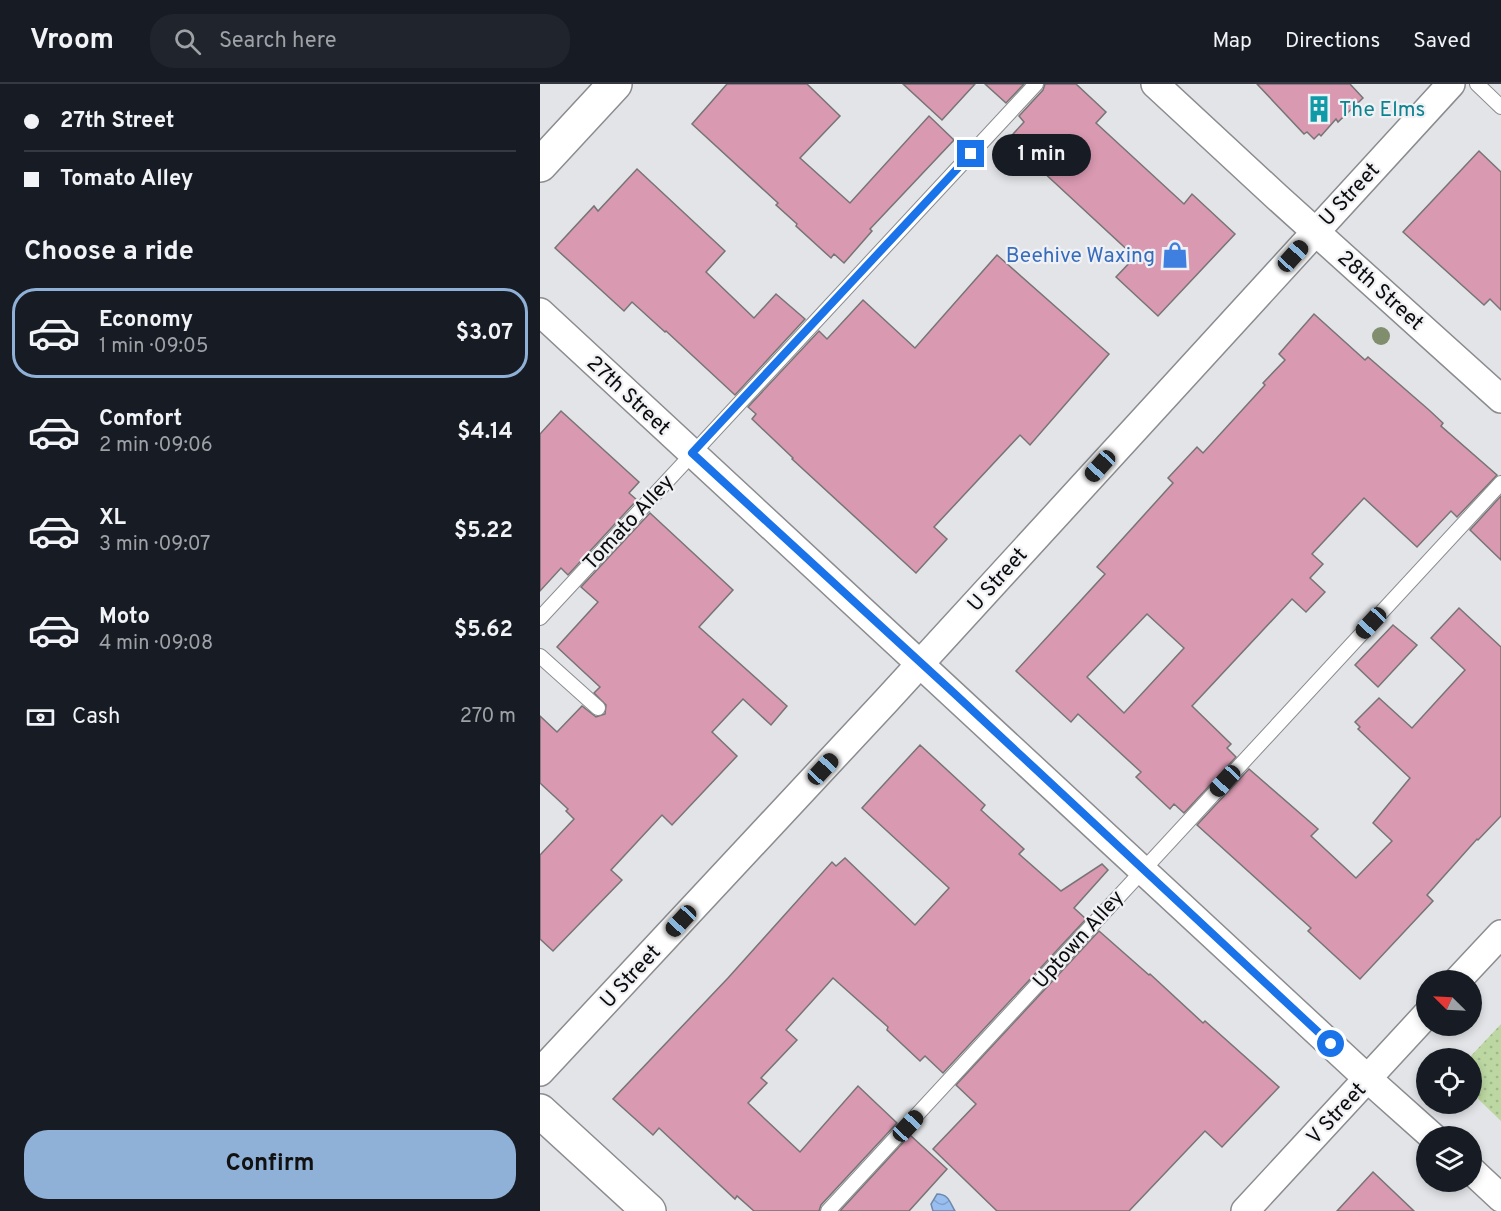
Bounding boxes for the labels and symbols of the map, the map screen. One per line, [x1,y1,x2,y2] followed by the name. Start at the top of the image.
[1304,94,1334,124] building icon: The Elms
[1339,97,1425,124] place label: The Elms
[992,133,1091,175] callout: 1 min
[957,140,984,167] route end
[1314,158,1386,232] street label: U Street
[1274,237,1312,275] car
[1160,240,1190,270] shop icon: Beehive Waxing
[1006,243,1155,270] place label: Beehive Waxing
[1331,245,1429,337] street label: 28th Street
[580,350,676,442] street label: 27th Street
[1081,447,1119,485] car
[578,469,680,577] street label: Tomato Alley
[962,542,1034,618] street label: U Street
[1352,604,1390,642] car
[804,750,842,788] car
[1206,762,1244,800] car
[1028,885,1130,995] street label: Uptown Alley
[662,902,700,940] car
[595,940,667,1014] street label: U Street
[1416,970,1482,1036] north arrow
[1317,1030,1344,1057] route start
[1301,1077,1373,1151] street label: V Street
[889,1107,927,1145] car

